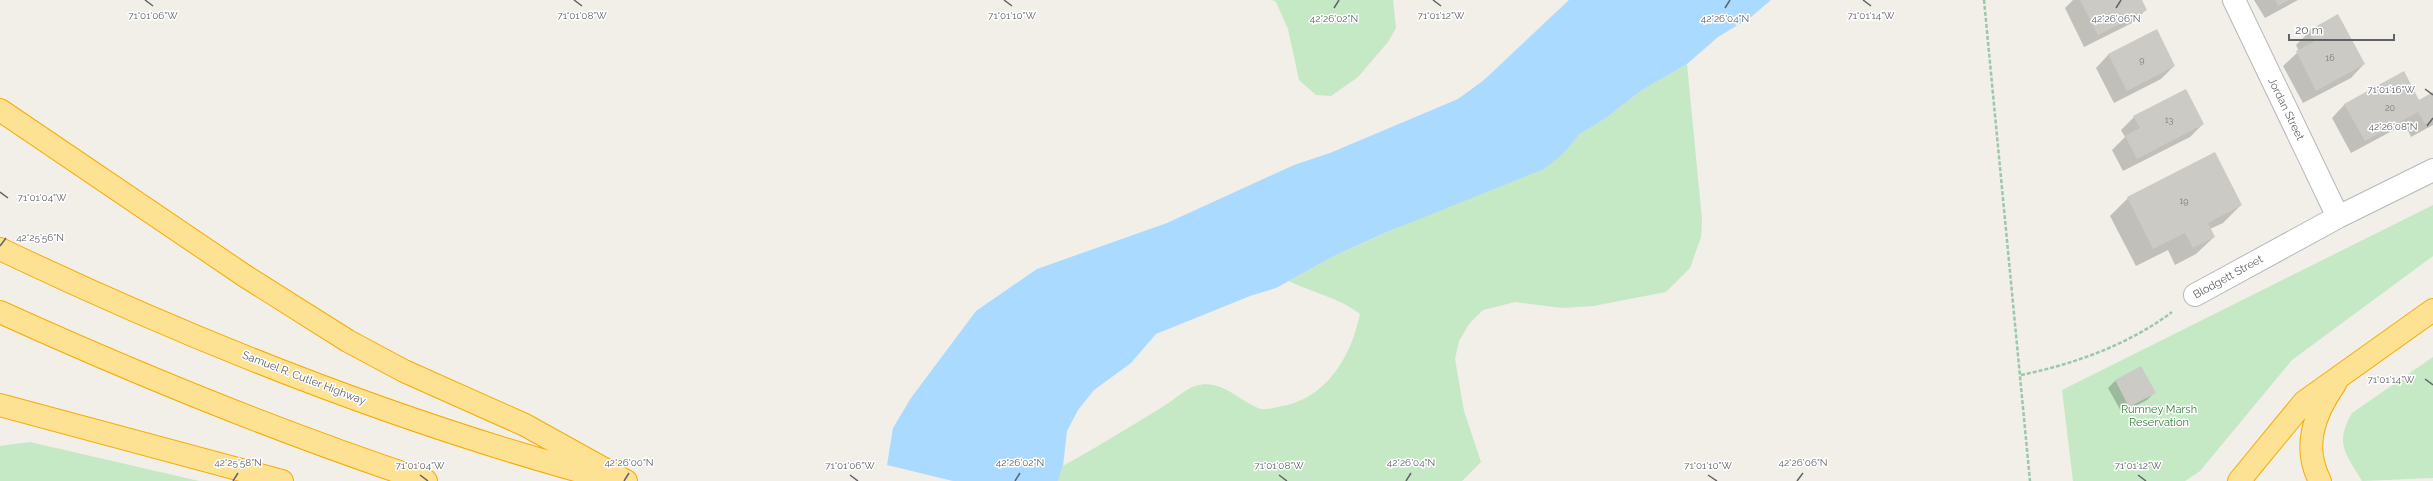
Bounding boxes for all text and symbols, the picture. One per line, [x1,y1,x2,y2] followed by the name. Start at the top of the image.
[128,10,178,21] text: 71°01'06"W
[557,10,607,21] text: 71°01'08"W
[988,10,1036,21] text: 71°01'10"W
[1418,10,1465,21] text: 71°01'12"W
[1847,10,1895,21] text: 71°01'14"W
[1310,13,1358,24] text: 42°26'02"N
[1701,13,1749,24] text: 42°26'04"N
[2091,13,2141,24] text: 42°26'06"N
[2289,16,2394,42] scale bar
[2295,23,2323,37] text: 20 m
[2325,53,2335,63] house number: 16
[2139,55,2145,65] house number: 9
[2265,76,2307,143] street label: Jordan Street
[2367,84,2415,95] text: 71°01'16"W
[2385,103,2396,113] house number: 20
[2165,115,2174,125] house number: 13
[2368,121,2418,132] text: 42°26'08"N
[18,192,67,203] text: 71°01'04"W
[2179,196,2189,206] house number: 19
[16,232,64,243] text: 42°25'56"N
[2191,252,2265,301] street label: Blodgett Street
[240,348,368,408] street label: Samuel R. Cutler Highway
[2367,374,2415,385] text: 71°01'14"W
[2121,403,2197,429] park label: Rumney Marsh Reservation
[214,457,262,468] text: 42°25'58"N
[604,457,654,468] text: 42°26'00"N
[996,457,1044,468] text: 42°26'02"N
[1387,457,1435,468] text: 42°26'04"N
[1778,457,1828,468] text: 42°26'06"N
[396,460,445,471] text: 71°01'04"W
[825,460,875,471] text: 71°01'06"W
[1254,460,1304,471] text: 71°01'08"W
[1684,460,1732,471] text: 71°01'10"W
[2115,460,2162,471] text: 71°01'12"W

